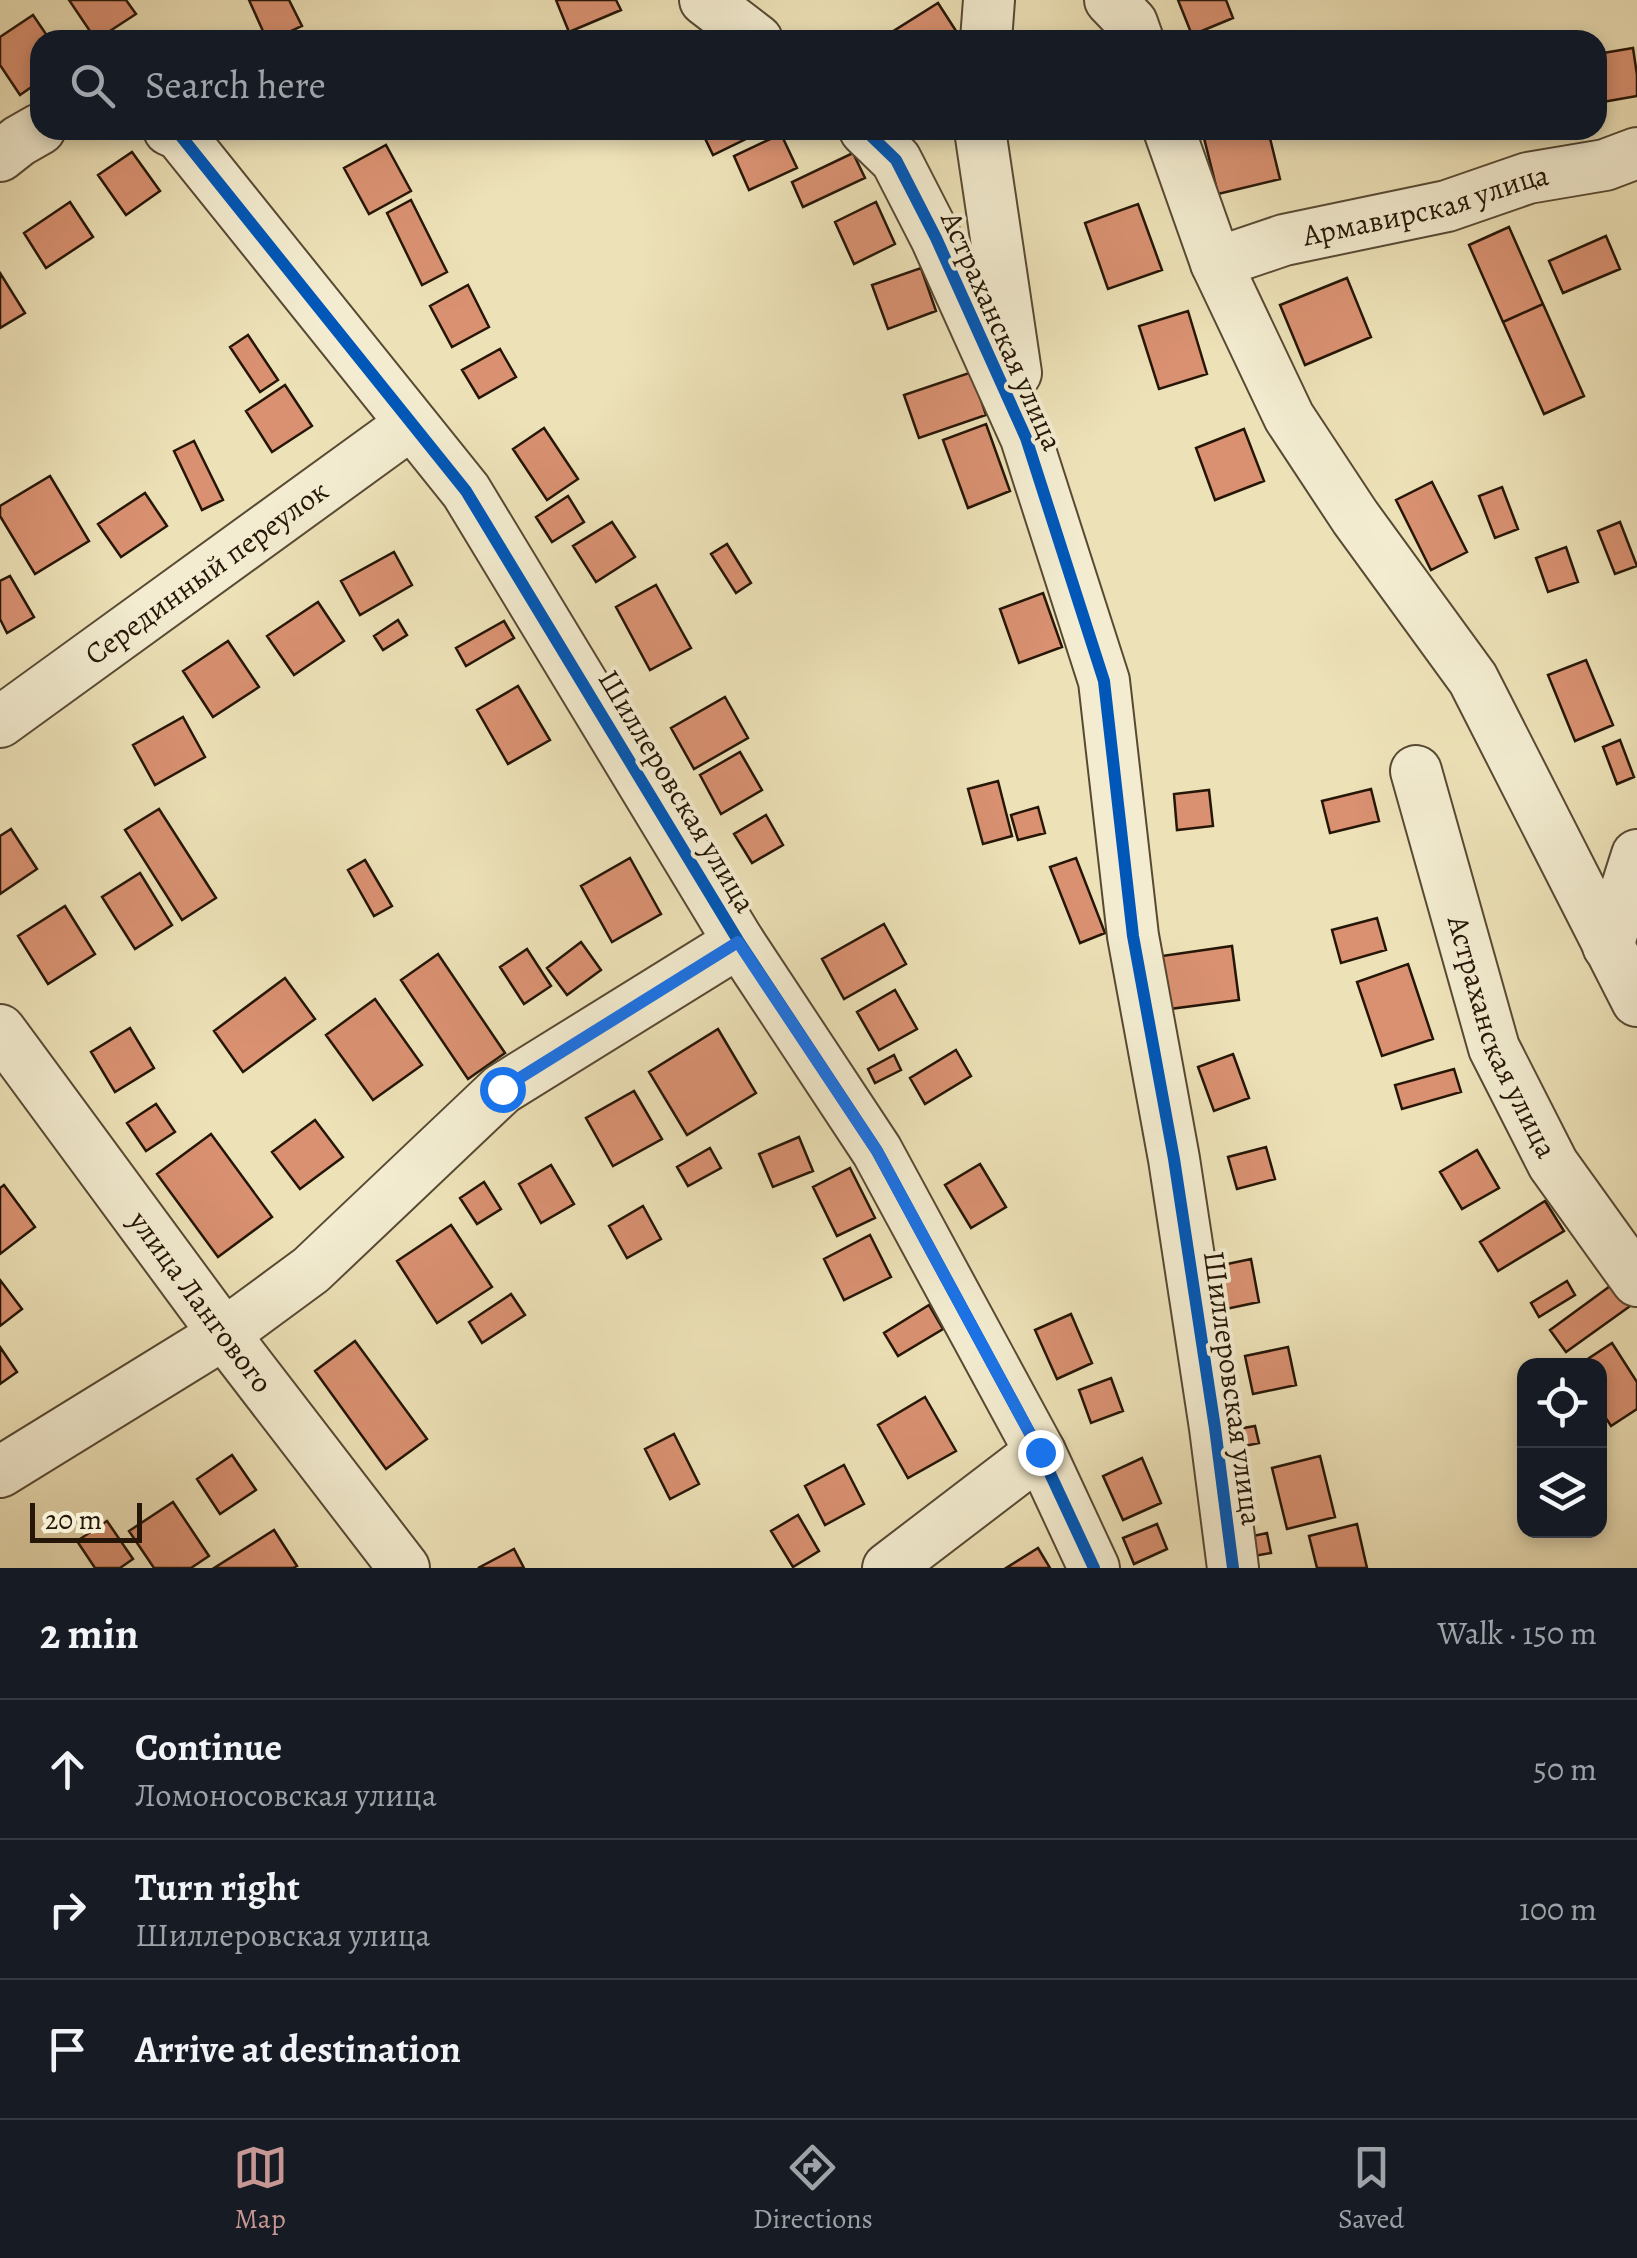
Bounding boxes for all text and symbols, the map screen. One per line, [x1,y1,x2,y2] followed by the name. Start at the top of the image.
[30,30,1607,140] search box
[65,58,120,113] icon: search
[145,59,326,111] text: Search here
[1298,155,1552,256] street label: Армавирская улица
[931,204,1073,457] street label: Астраханская улица
[77,471,336,674] street label: Серединный переулок
[589,662,765,920] street label: Шиллеровская улица
[1437,910,1567,1165] street label: Астраханская улица
[480,1067,526,1113] route start
[119,1202,282,1401] street label: улица Лангового
[1194,1248,1272,1528] street label: Шиллеровская улица
[1517,1358,1607,1538] map controls
[1517,1358,1607,1448] button: locate
[1018,1430,1064,1476] route end
[1517,1448,1607,1538] button: layers
[30,1498,142,1542] scale bar
[45,1501,102,1539] text: 20 m
[40,1605,139,1662] text: 2 min
[1437,1611,1597,1655] text: Walk · 150 m
[135,1721,282,1773] text: Continue
[40,1742,95,1797] icon: ahead
[1533,1747,1597,1791] text: 50 m
[135,1773,437,1817] text: Ломоносовская улица
[135,1861,300,1913] text: Turn right
[40,1882,95,1937] icon: right
[1519,1887,1597,1931] text: 100 m
[135,1913,430,1957] text: Шиллеровская улица
[40,2022,95,2077] icon: arrive
[135,2023,461,2075] text: Arrive at destination
[233,2140,288,2238] tab: Map
[753,2140,873,2238] tab: Directions
[1338,2140,1404,2238] tab: Saved

